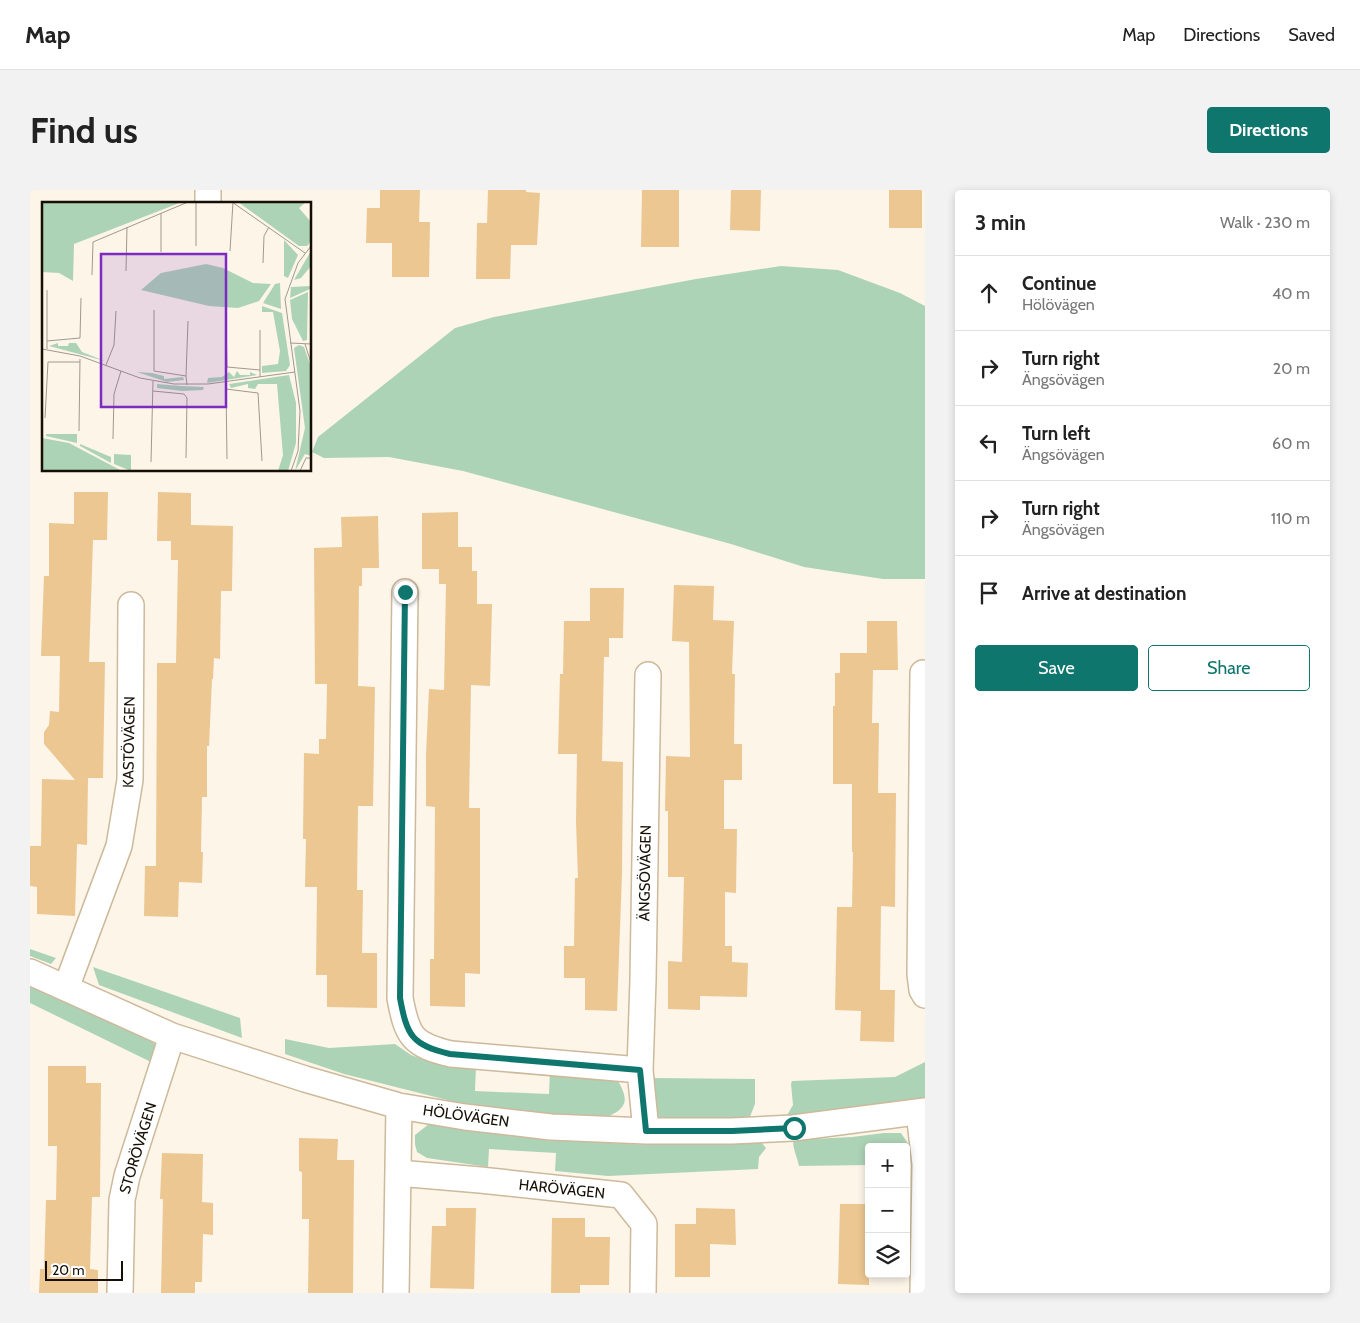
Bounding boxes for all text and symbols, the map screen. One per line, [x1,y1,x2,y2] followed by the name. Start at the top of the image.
[25,20,71,49] text: Map
[1122,24,1155,46] text: Map
[1183,24,1260,46] text: Directions
[1288,24,1335,46] text: Saved
[1207,107,1330,153] button: Directions
[30,109,138,152] text: Find us
[42,202,311,471] inset map
[975,210,1026,235] text: 3 min
[1220,213,1310,232] text: Walk · 230 m
[1022,272,1096,295] text: Continue
[975,279,1003,307] icon: ahead
[1272,284,1310,303] text: 40 m
[1022,295,1095,314] text: Hölövägen
[1022,347,1100,370] text: Turn right
[975,354,1003,382] icon: right
[1273,359,1310,378] text: 20 m
[1022,370,1105,389] text: Ängsövägen
[1022,422,1090,445] text: Turn left
[975,429,1003,457] icon: left
[1272,434,1310,453] text: 60 m
[1022,445,1105,464] text: Ängsövägen
[1022,497,1100,520] text: Turn right
[975,504,1003,532] icon: right
[1271,509,1310,528] text: 110 m
[1022,520,1105,539] text: Ängsövägen
[975,579,1003,607] icon: arrive
[394,581,417,604] route end
[1022,582,1186,605] text: Arrive at destination
[975,645,1138,691] button: Save
[1148,645,1310,691] button: Share
[119,696,139,788] street label: KASTÖVÄGEN
[635,825,655,921] street label: ÄNGSÖVÄGEN
[116,1100,160,1196] street label: STORÖVÄGEN
[422,1101,510,1131] street label: HÖLÖVÄGEN
[783,1117,806,1140] route start
[865,1143,910,1278] map controls
[865,1143,910,1188] button: +
[518,1176,606,1202] street label: HARÖVÄGEN
[865,1188,910,1233] button: −
[865,1233,910,1278] button: layers
[45,1258,122,1281] scale bar
[52,1261,85,1279] text: 20 m

